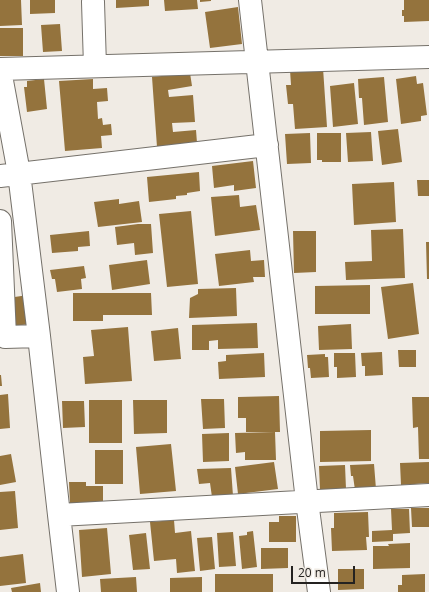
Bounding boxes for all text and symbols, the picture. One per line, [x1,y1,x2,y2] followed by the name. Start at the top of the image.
[293,558,357,584] scale bar
[298,564,326,581] text: 20 m

